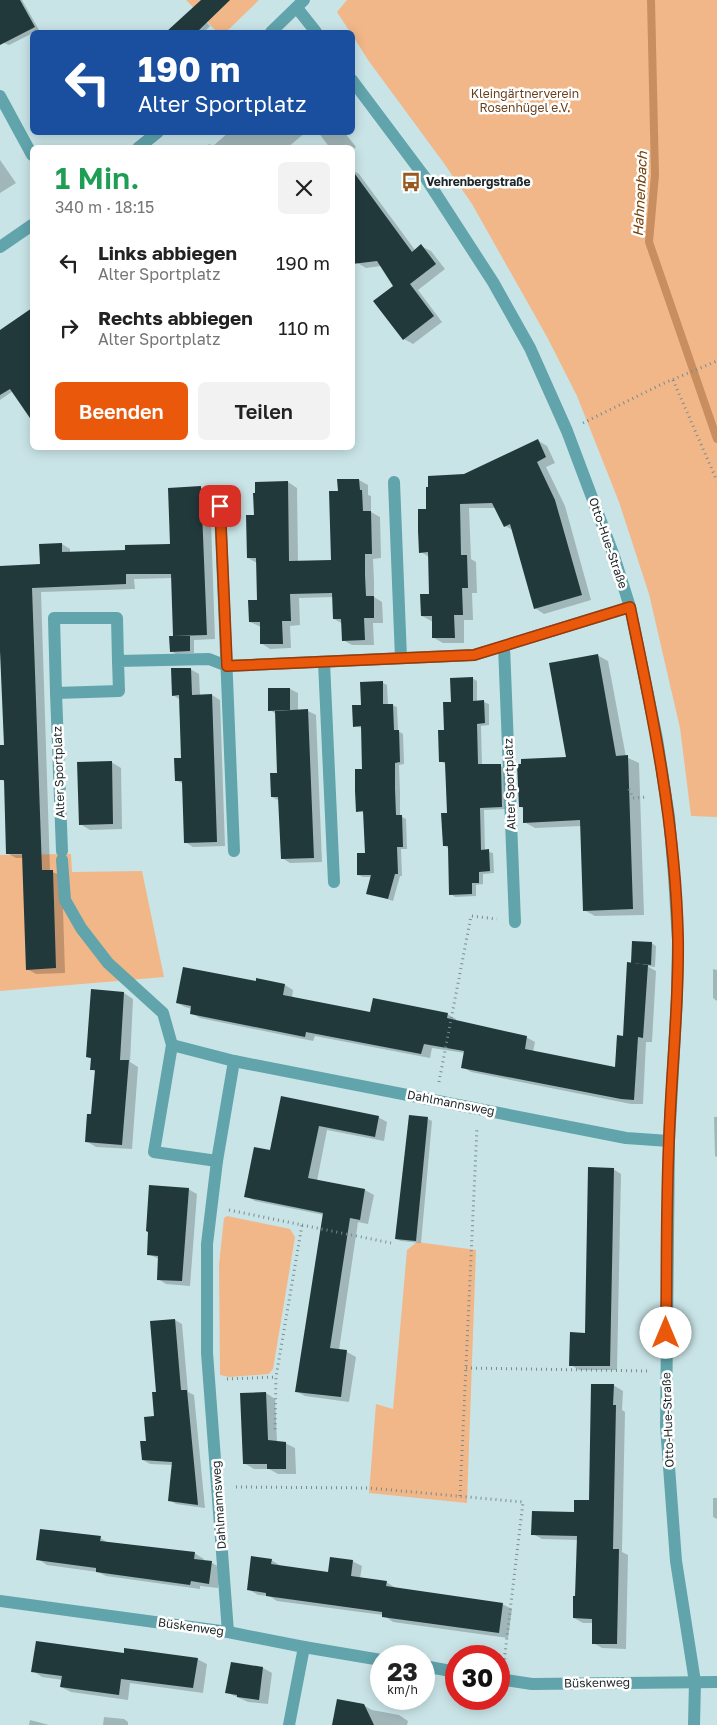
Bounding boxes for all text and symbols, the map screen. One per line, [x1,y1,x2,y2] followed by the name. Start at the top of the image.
[138,48,240,90] text: 190 m
[55,50,120,115] icon: left
[471,86,579,115] park label: Kleingärtnerverein Rosenhügel e.V.
[138,90,306,117] text: Alter Sportplatz
[629,150,650,237] water label: Hahnenbach
[55,160,140,196] text: 1 Min.
[278,162,330,214] button: close
[400,171,422,193] bus stop icon: Vehrenbergstraße
[426,174,530,189] place label: Vehrenbergstraße
[55,197,154,217] text: 340 m · 18:15
[98,241,237,264] text: Links abbiegen
[55,249,83,277] icon: left
[276,251,330,274] text: 190 m
[98,264,220,284] text: Alter Sportplatz
[98,306,253,329] text: Rechts abbiegen
[55,314,83,342] icon: right
[278,316,330,339] text: 110 m
[98,329,220,349] text: Alter Sportplatz
[55,382,188,440] button: Beenden
[198,382,330,440] button: Teilen
[199,485,241,527] pin
[206,492,234,520] icon: arrive
[586,495,631,590] street label: Otto-Hue-Straße
[49,726,68,818] street label: Alter Sportplatz
[500,738,519,830] street label: Alter Sportplatz
[406,1087,496,1118] street label: Dahlmannsweg
[639,1306,691,1358] position arrow
[658,1372,677,1468] street label: Otto-Hue-Straße
[208,1460,229,1550] street label: Dahlmannsweg
[157,1614,225,1639] street label: Büskenweg
[445,1645,510,1710] speed limit sign: 30
[387,1656,418,1687] text: 23
[564,1674,630,1691] street label: Büskenweg
[387,1682,418,1697] text: km/h

